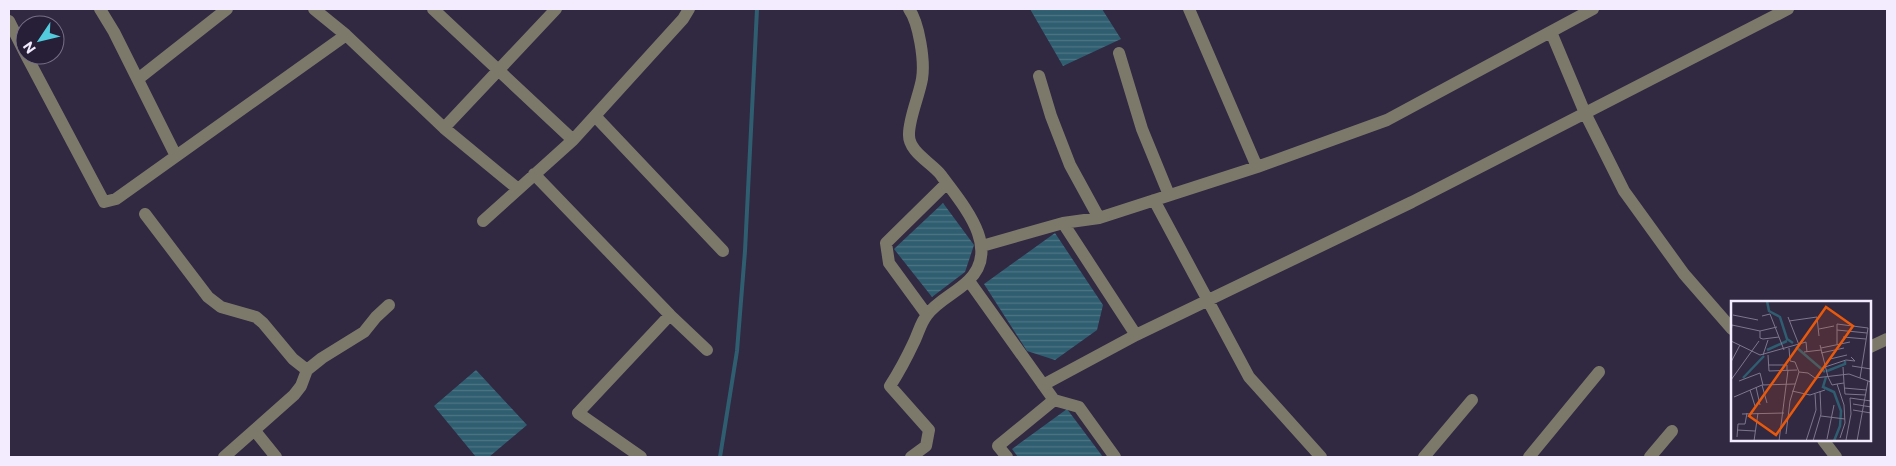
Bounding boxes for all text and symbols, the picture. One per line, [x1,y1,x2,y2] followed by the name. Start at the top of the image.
[15,15,65,65] north arrow
[19,39,39,57] text: N
[1731,301,1871,441] inset map

